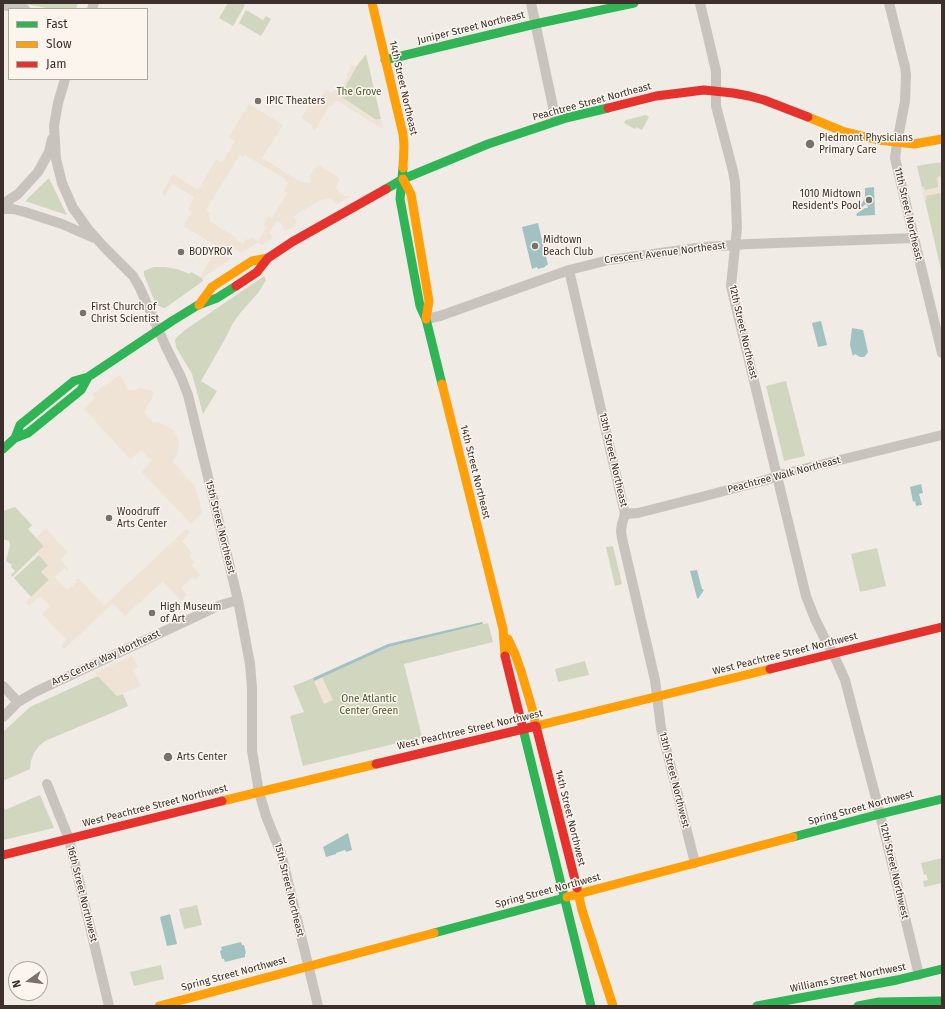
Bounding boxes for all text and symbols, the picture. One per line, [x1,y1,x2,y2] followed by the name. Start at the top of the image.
[8,8,148,80] legend
[416,9,526,47] street label: Juniper Street Northeast
[46,17,68,31] text: Fast
[46,37,72,51] text: Slow
[386,40,420,136] street label: 14th Street Northeast
[46,57,66,71] text: Jam
[531,80,653,124] street label: Peachtree Street Northeast
[336,86,382,98] park label: The Grove
[266,95,325,107] place label: IPIC Theaters
[253,96,263,106] marker: IPIC Theaters
[819,132,913,156] place label: Piedmont Physicians Primary Care
[804,138,816,150] marker: Piedmont Physicians Primary Care
[891,166,925,262] street label: 11th Street Northeast
[792,188,861,212] place label: 1010 Midtown Resident's Pool
[864,195,874,205] marker: 1010 Midtown Resident's Pool
[543,234,593,258] place label: Midtown Beach Club
[604,240,726,266] street label: Crescent Avenue Northeast
[530,241,540,251] marker: Midtown Beach Club
[189,246,232,258] place label: BODYROK
[176,247,186,257] marker: BODYROK
[726,284,760,380] street label: 12th Street Northeast
[91,301,159,324] place label: First Church of Christ Scientist
[78,308,88,318] marker: First Church of Christ Scientist
[596,412,630,508] street label: 13th Street Northeast
[458,424,492,520] street label: 14th Street Northeast
[726,454,842,496] street label: Peachtree Walk Northeast
[203,479,237,575] street label: 15th Street Northeast
[117,506,167,530] place label: Woodruff Arts Center
[104,513,114,523] marker: Woodruff Arts Center
[160,601,221,624] place label: High Museum of Art
[147,608,157,618] marker: High Museum of Art
[50,628,162,688] street label: Arts Center Way Northeast
[711,630,859,678] street label: West Peachtree Street Northwest
[340,693,398,716] park label: One Atlantic Center Green
[396,707,544,753] street label: West Peachtree Street Northwest
[656,731,692,829] street label: 13th Street Northwest
[162,751,174,763] marker: Arts Center
[177,751,227,763] place label: Arts Center
[552,769,588,867] street label: 14th Street Northwest
[81,782,229,830] street label: West Peachtree Street Northwest
[807,788,915,828] street label: Spring Street Northwest
[877,822,911,920] street label: 12th Street Northwest
[272,842,306,938] street label: 15th Street Northeast
[64,845,100,943] street label: 16th Street Northwest
[494,871,602,911] street label: Spring Street Northwest
[180,954,288,994] street label: Spring Street Northwest
[8,961,48,1001] north arrow
[789,961,907,995] street label: Williams Street Northwest
[10,979,24,989] text: N

